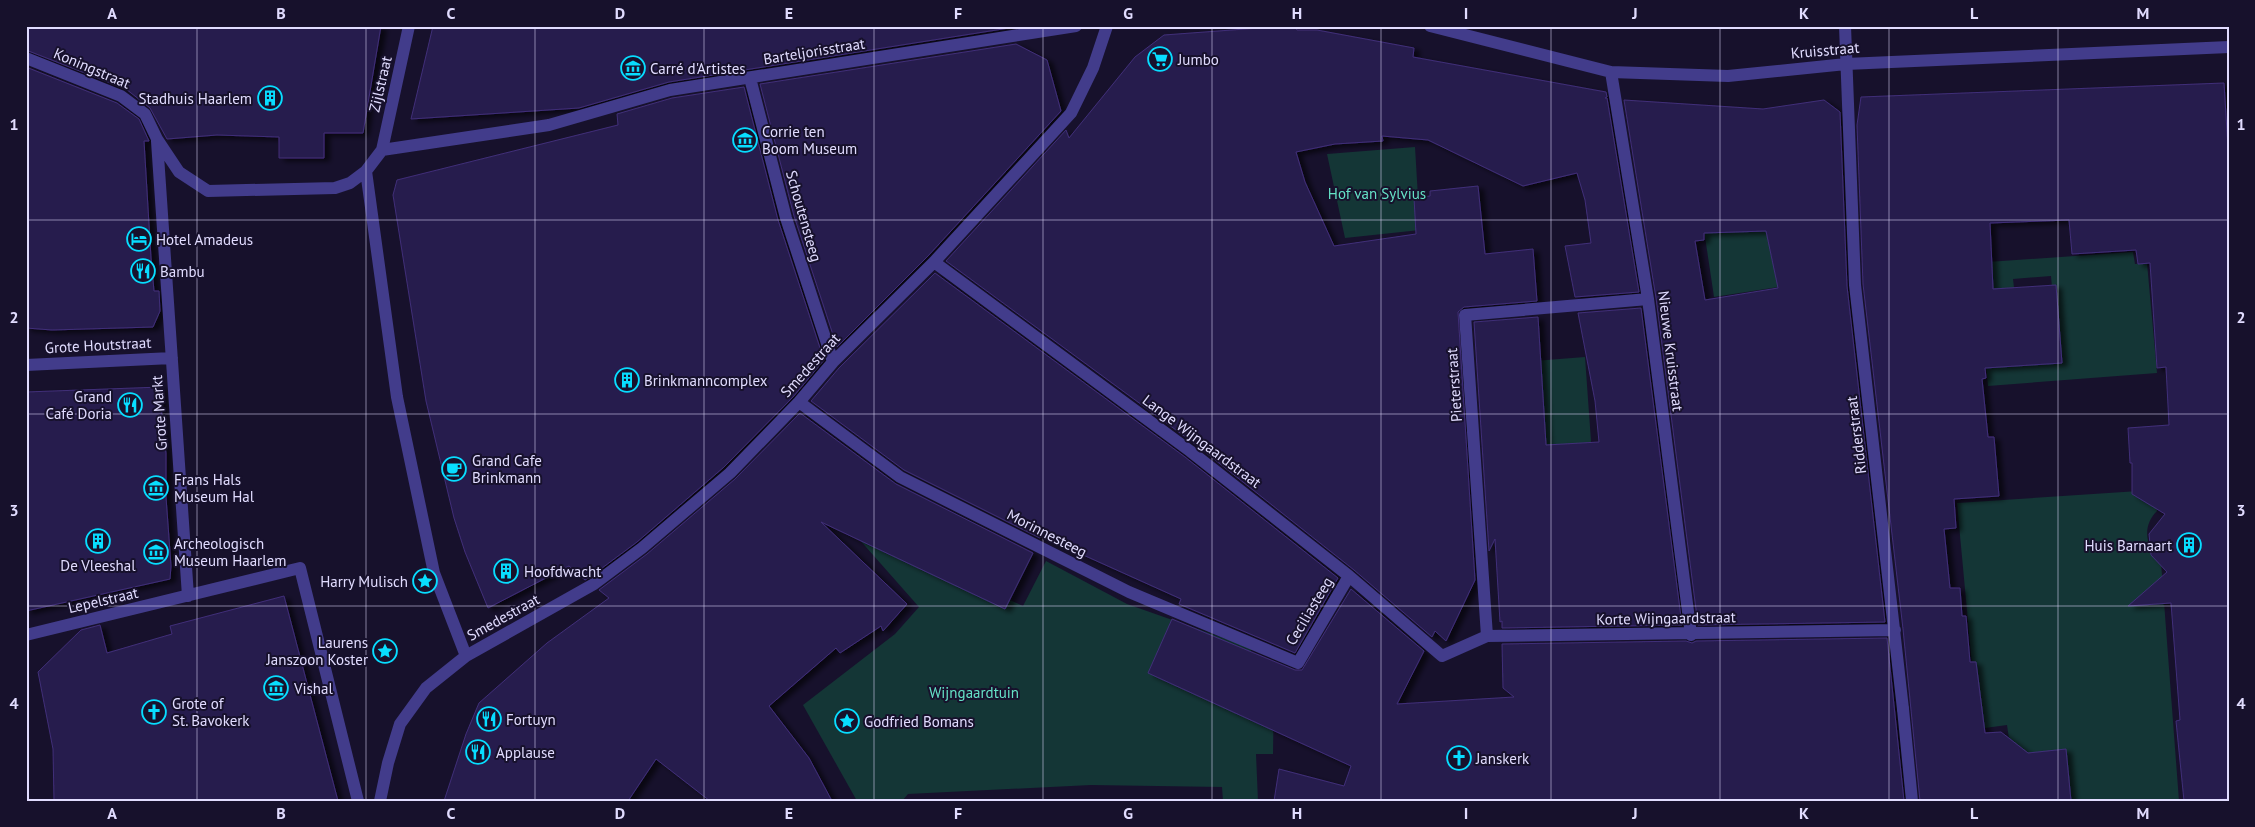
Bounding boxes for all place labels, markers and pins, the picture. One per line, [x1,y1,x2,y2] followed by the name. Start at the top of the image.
[1147,46,1173,72] supermarket icon: Jumbo
[1177,50,1219,69] place label: Jumbo
[620,55,646,81] museum icon: Carré d'Artistes
[650,59,746,78] place label: Carré d'Artistes
[257,85,283,111] building icon: Stadhuis Haarlem
[139,89,252,108] place label: Stadhuis Haarlem
[762,122,857,158] place label: Corrie ten Boom Museum
[732,127,758,153] museum icon: Corrie ten Boom Museum
[126,226,152,252] hotel icon: Hotel Amadeus
[156,230,253,249] place label: Hotel Amadeus
[130,258,156,284] restaurant icon: Bambu
[160,262,205,281] place label: Bambu
[614,367,640,393] building icon: Brinkmanncomplex
[644,371,768,390] place label: Brinkmanncomplex
[46,387,112,423] place label: Grand Café Doria
[117,392,143,418] restaurant icon: Grand Café Doria
[472,451,542,487] place label: Grand Cafe Brinkmann
[441,456,467,482] cafe icon: Grand Cafe Brinkmann
[174,470,255,506] place label: Frans Hals Museum Hal
[143,475,169,501] museum icon: Frans Hals Museum Hal
[85,528,111,554] building icon: De Vleeshal
[2176,532,2202,558] building icon: Huis Barnaart
[174,534,286,570] place label: Archeologisch Museum Haarlem
[2084,536,2172,555] place label: Huis Barnaart
[143,539,169,565] museum icon: Archeologisch Museum Haarlem
[60,556,136,575] place label: De Vleeshal
[493,558,519,584] building icon: Hoofdwacht
[524,562,601,581] place label: Hoofdwacht
[412,568,438,594] place icon: Harry Mulisch
[320,572,408,591] place label: Harry Mulisch
[265,633,368,669] place label: Laurens Janszoon Koster
[372,638,398,664] place icon: Laurens Janszoon Koster
[263,675,289,701] museum icon: Vishal
[293,679,334,698] place label: Vishal
[172,694,250,730] place label: Grote of St. Bavokerk
[141,699,167,725] church icon: Grote of St. Bavokerk
[476,706,502,732] restaurant icon: Fortuyn
[834,708,860,734] place icon: Godfried Bomans
[506,710,556,729] place label: Fortuyn
[864,712,974,731] place label: Godfried Bomans
[465,739,491,765] restaurant icon: Applause
[496,743,555,762] place label: Applause
[1446,745,1472,771] church icon: Janskerk
[1475,749,1530,768] place label: Janskerk

